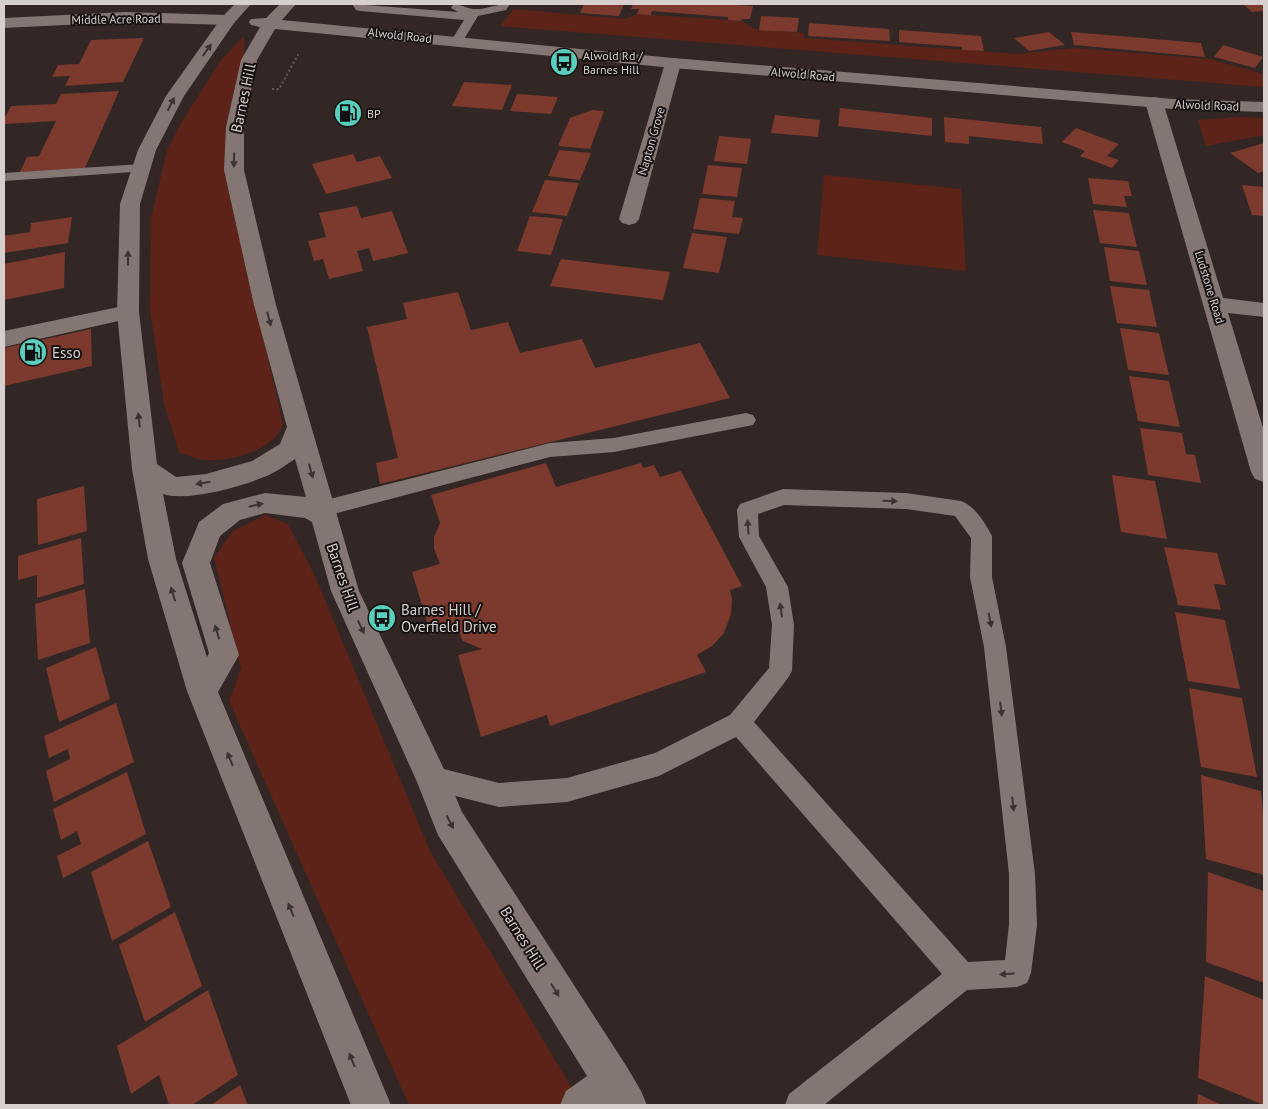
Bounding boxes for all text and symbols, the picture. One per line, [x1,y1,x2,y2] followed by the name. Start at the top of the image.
[71,11,161,27] street label: Middle Acre Road
[367,24,433,46] street label: Alwold Road
[202,43,212,57] one-way arrow
[549,47,579,77] bus stop icon: Alwold Rd / Barnes Hill
[583,48,644,77] place label: Alwold Rd / Barnes Hill
[226,61,260,134] street label: Barnes Hill
[770,64,836,84] street label: Alwold Road
[1175,96,1239,114] street label: Alwold Road
[167,97,175,111] one-way arrow
[333,98,363,128] fuel station icon: BP
[634,105,668,177] street label: Napton Grove
[367,106,381,121] place label: BP
[230,152,238,168] one-way arrow
[1192,249,1228,325] street label: Ludstone Road
[124,250,132,266] one-way arrow
[265,311,273,326] one-way arrow
[18,337,48,367] fuel station icon: Esso
[52,343,81,362] place label: Esso
[135,412,143,428] one-way arrow
[308,464,316,479] one-way arrow
[195,480,211,488] one-way arrow
[883,497,899,505] one-way arrow
[248,501,263,509] one-way arrow
[744,518,752,534] one-way arrow
[323,541,364,614] street label: Barnes Hill
[169,587,177,602] one-way arrow
[401,600,497,636] place label: Barnes Hill / Overfield Drive
[776,601,784,617] one-way arrow
[367,603,397,633] bus stop icon: Barnes Hill / Overfield Drive
[986,612,994,628] one-way arrow
[358,620,366,634] one-way arrow
[213,625,221,640] one-way arrow
[997,702,1005,718] one-way arrow
[226,751,234,766] one-way arrow
[1009,796,1017,812] one-way arrow
[446,815,454,830] one-way arrow
[287,902,295,917] one-way arrow
[496,903,550,973] street label: Barnes Hill
[998,970,1014,978] one-way arrow
[551,983,560,996] one-way arrow
[348,1053,356,1067] one-way arrow

